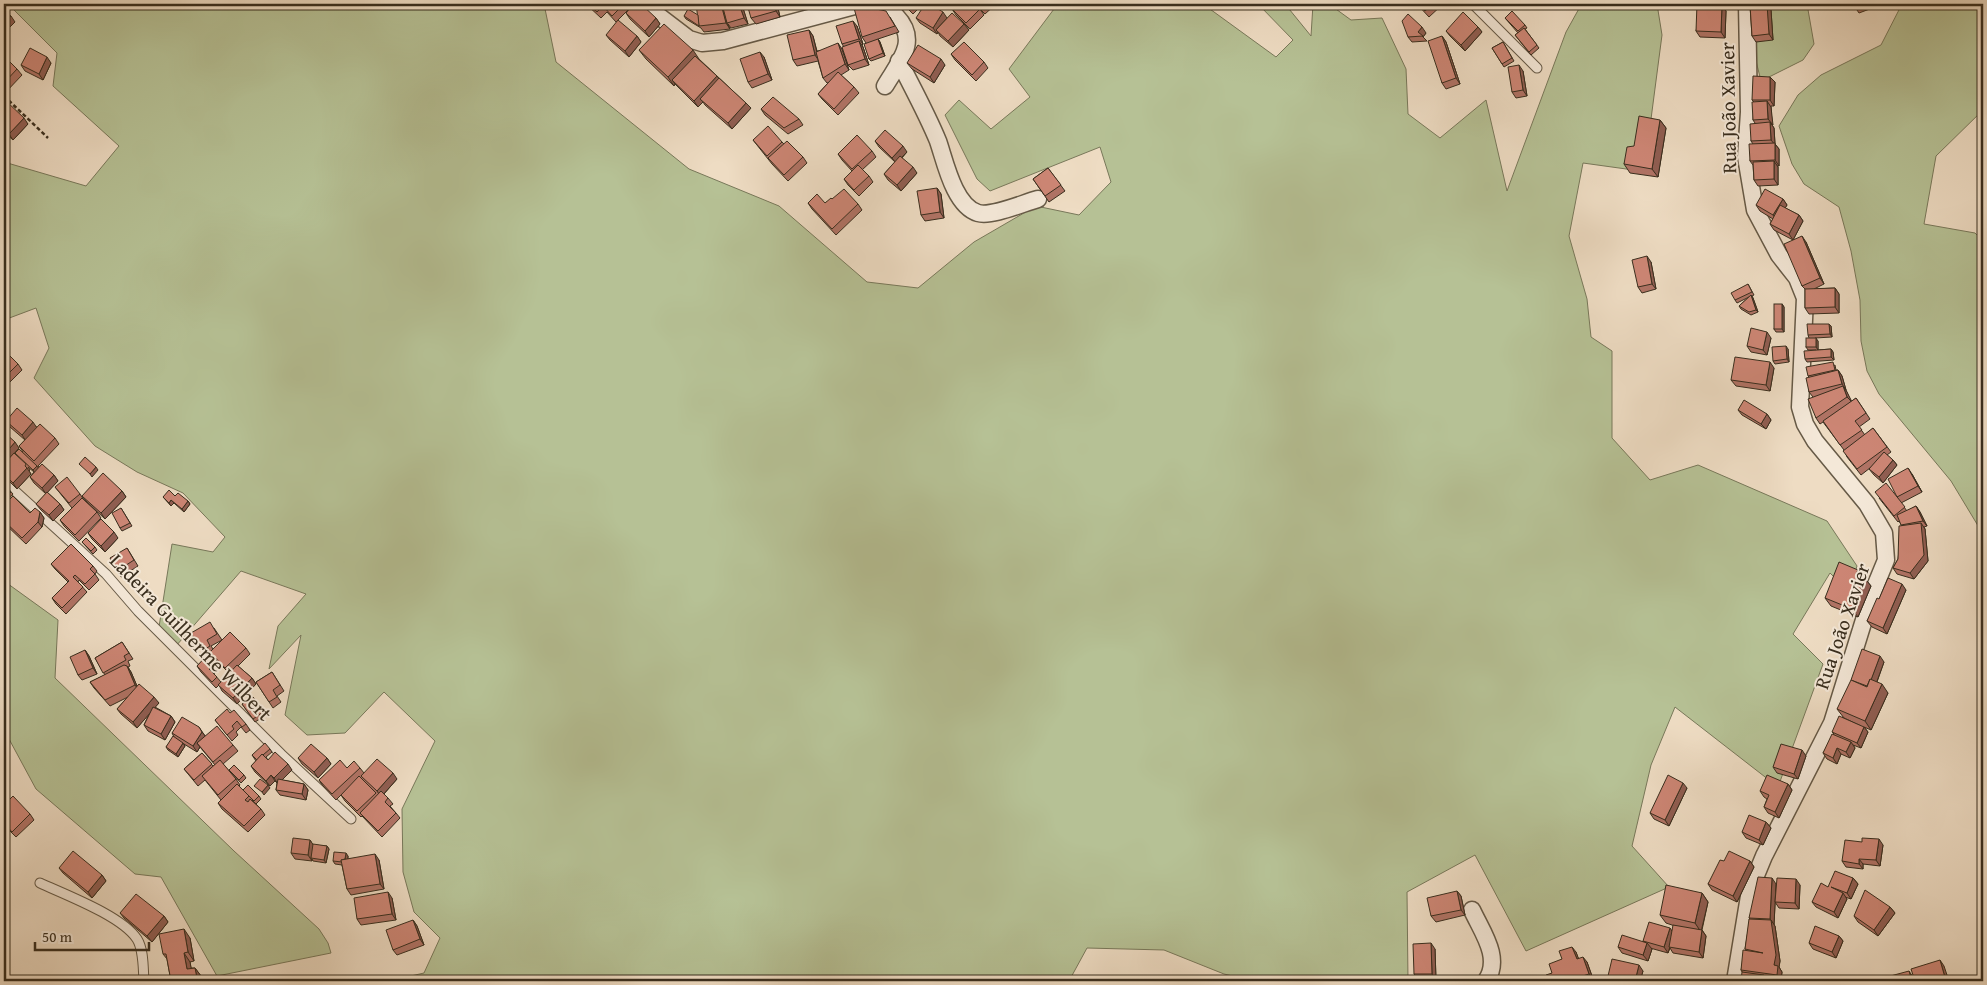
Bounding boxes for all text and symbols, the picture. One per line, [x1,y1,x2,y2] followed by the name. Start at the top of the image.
[1712,42,1743,174] street label: Rua João Xavier
[104,546,279,727] street label: Ladeira Guilherme Wilbert
[1806,559,1877,693] street label: Rua João Xavier
[35,920,149,952] scale bar
[42,926,73,947] text: 50 m

